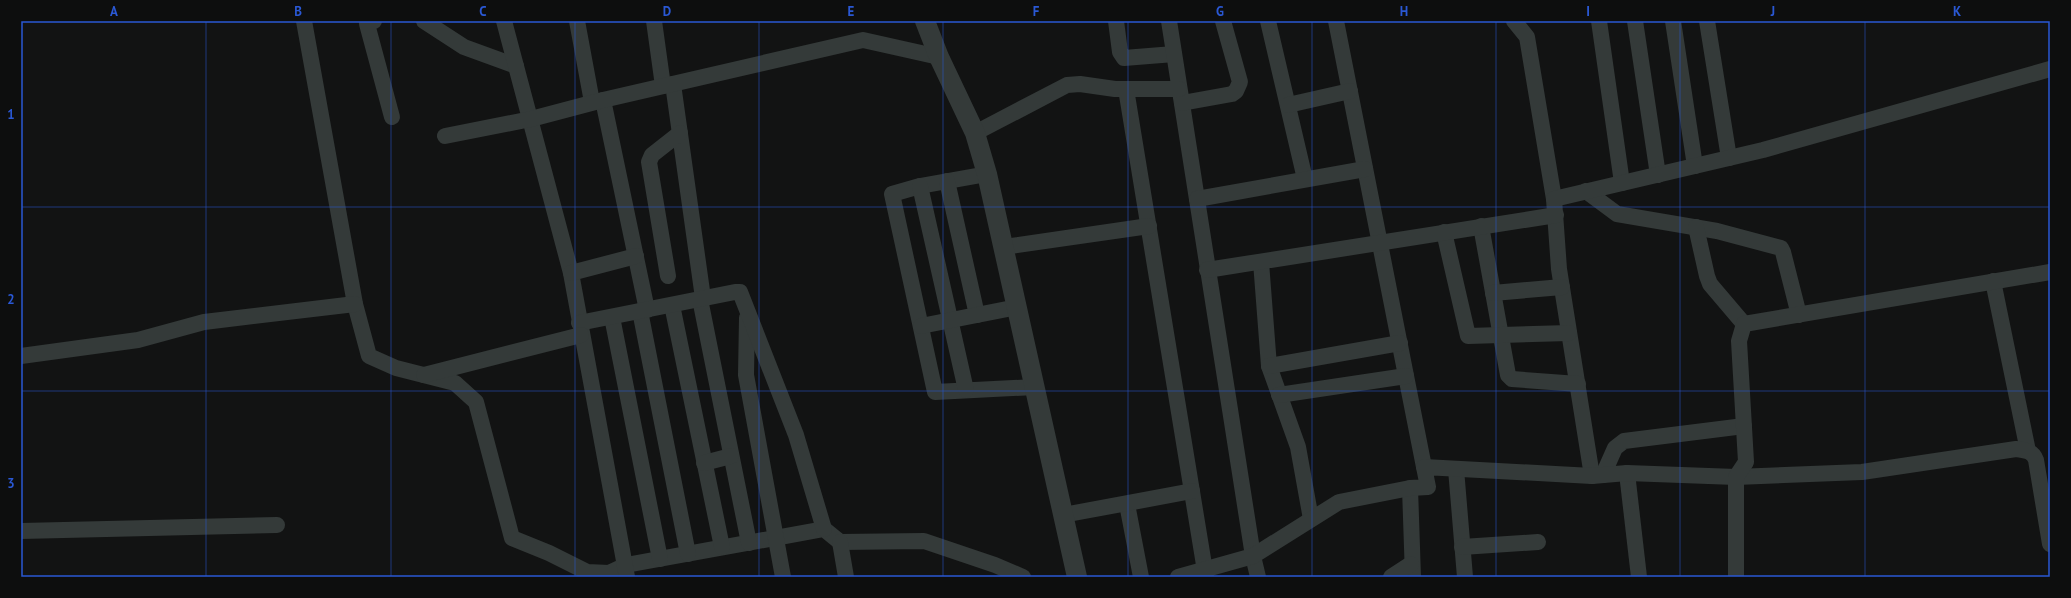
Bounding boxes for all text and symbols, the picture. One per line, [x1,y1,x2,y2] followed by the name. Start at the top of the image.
[110,3,118,20] text: A
[294,3,302,20] text: B
[479,3,487,20] text: C
[663,3,671,20] text: D
[848,3,855,20] text: E
[1033,3,1040,20] text: F
[1216,3,1224,20] text: G
[1400,3,1408,20] text: H
[1586,3,1590,20] text: I
[1770,3,1775,20] text: J
[1953,3,1961,20] text: K
[7,106,15,123] text: 1
[7,291,15,308] text: 2
[7,475,15,492] text: 3

